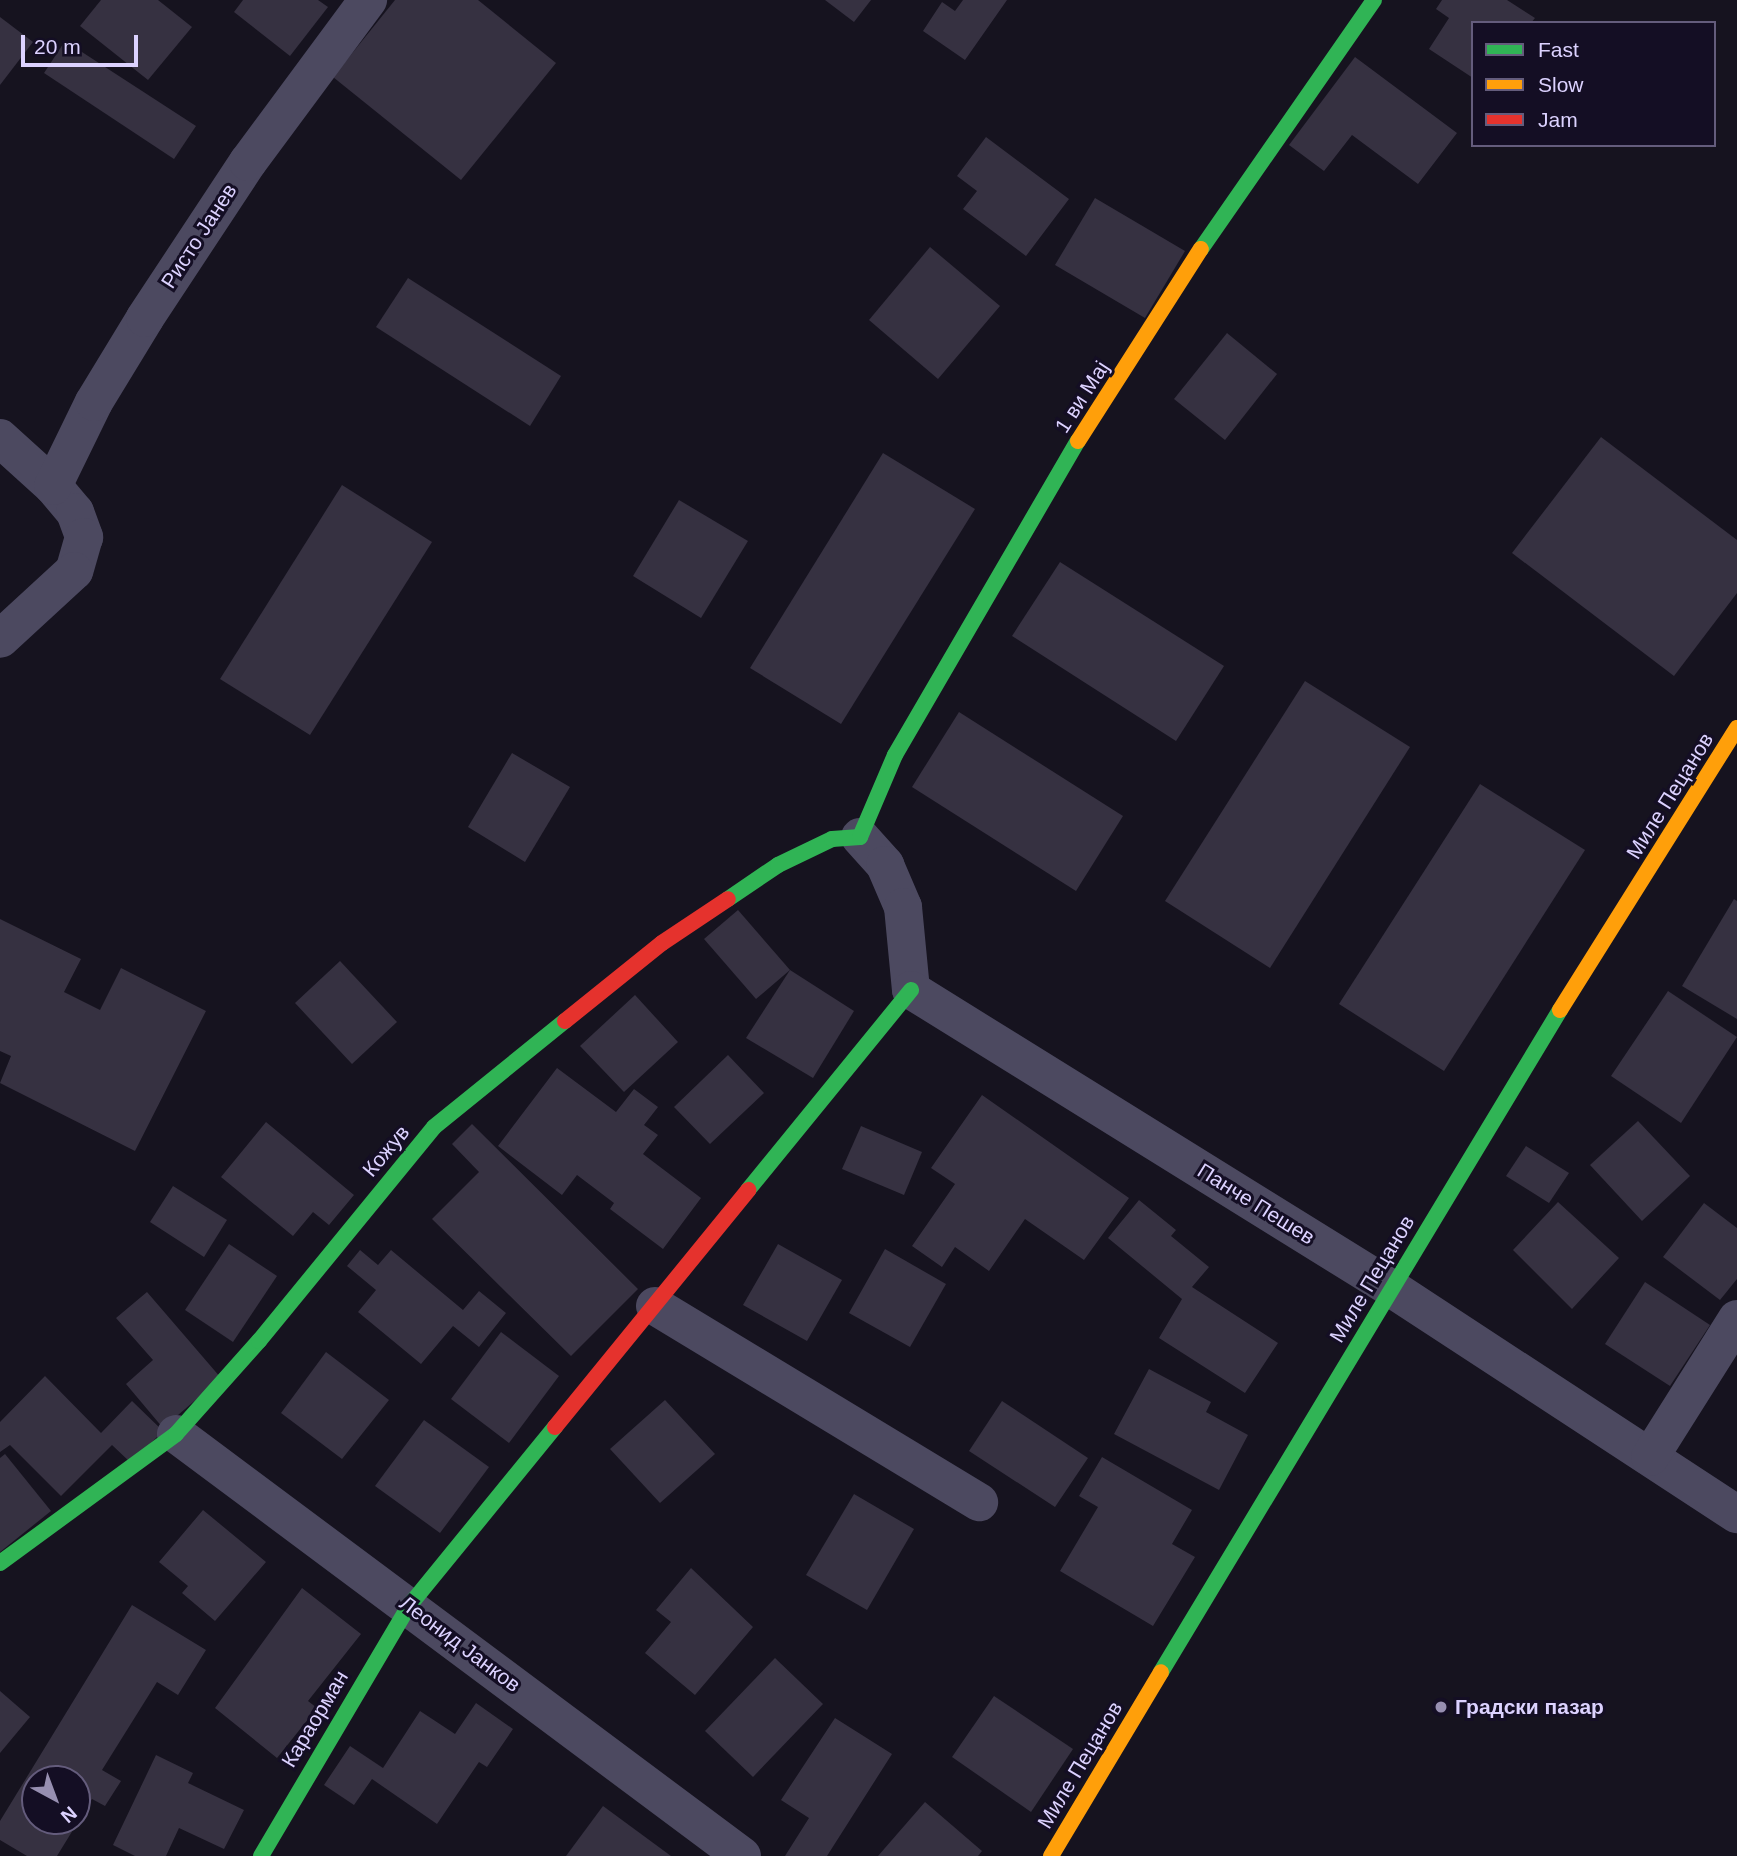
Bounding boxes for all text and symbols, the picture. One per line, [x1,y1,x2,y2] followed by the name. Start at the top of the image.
[24,21,142,65] scale bar
[1471,21,1716,147] legend
[34,35,81,58] text: 20 m
[1538,38,1579,61] text: Fast
[1538,73,1584,96] text: Slow
[1538,108,1578,131] text: Jam
[156,179,242,293] street label: Ристо Јанев
[1050,356,1114,438] street label: 1 ви Мај
[1621,728,1719,864] street label: Миле Пецанов
[357,1120,415,1182] street label: Кожув
[1193,1158,1319,1250] street label: Панче Пешев
[1324,1211,1420,1347] street label: Миле Пецанов
[395,1590,525,1698] street label: Леонид Јанков
[276,1666,354,1772] street label: Караорман
[1455,1694,1604,1720] place label: Градски пазар
[1032,1697,1128,1833] street label: Миле Пецанов
[1433,1699,1449,1715] marker: Градски пазар
[21,1765,91,1835] north arrow
[57,1802,81,1827] text: N

